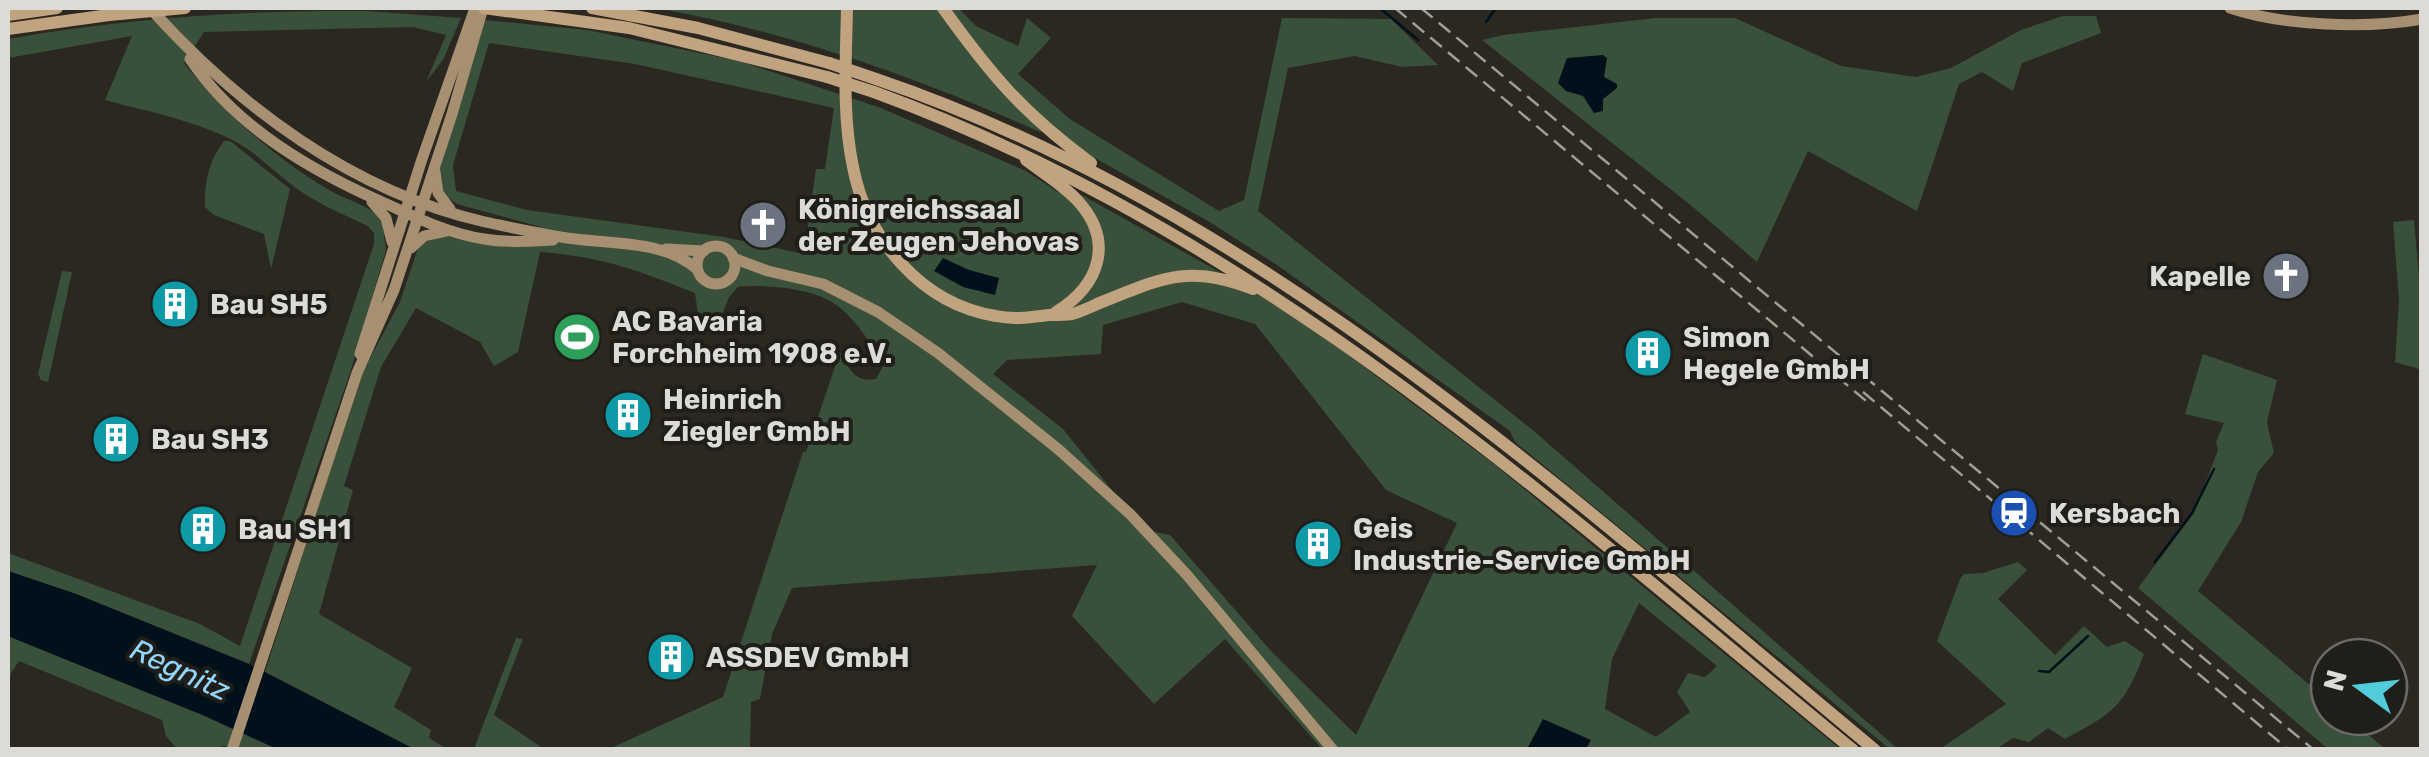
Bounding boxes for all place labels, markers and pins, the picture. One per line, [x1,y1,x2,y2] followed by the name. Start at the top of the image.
[798,193,1080,258] place label: Königreichssaal der Zeugen Jehovas
[737,199,789,251] church icon: Königreichssaal der Zeugen Jehovas
[2260,250,2312,302] church icon: Kapelle
[2149,260,2251,293] place label: Kapelle
[149,278,201,330] building icon: Bau SH5
[210,288,328,321] place label: Bau SH5
[612,305,892,370] place label: AC Bavaria Forchheim 1908 e.V.
[551,311,603,363] sports icon: AC Bavaria Forchheim 1908 e.V.
[1683,321,1870,386] place label: Simon Hegele GmbH
[1622,327,1674,379] building icon: Simon Hegele GmbH
[663,383,851,448] place label: Heinrich Ziegler GmbH
[602,389,654,441] building icon: Heinrich Ziegler GmbH
[90,413,142,465] building icon: Bau SH3
[151,423,269,456] place label: Bau SH3
[1988,487,2040,539] station icon: Kersbach
[2049,497,2181,530] place label: Kersbach
[177,503,229,555] building icon: Bau SH1
[1353,512,1691,577] place label: Geis Industrie-Service GmbH
[238,513,352,546] place label: Bau SH1
[1292,518,1344,570] building icon: Geis Industrie-Service GmbH
[645,631,697,683] building icon: ASSDEV GmbH
[706,641,910,674] place label: ASSDEV GmbH

